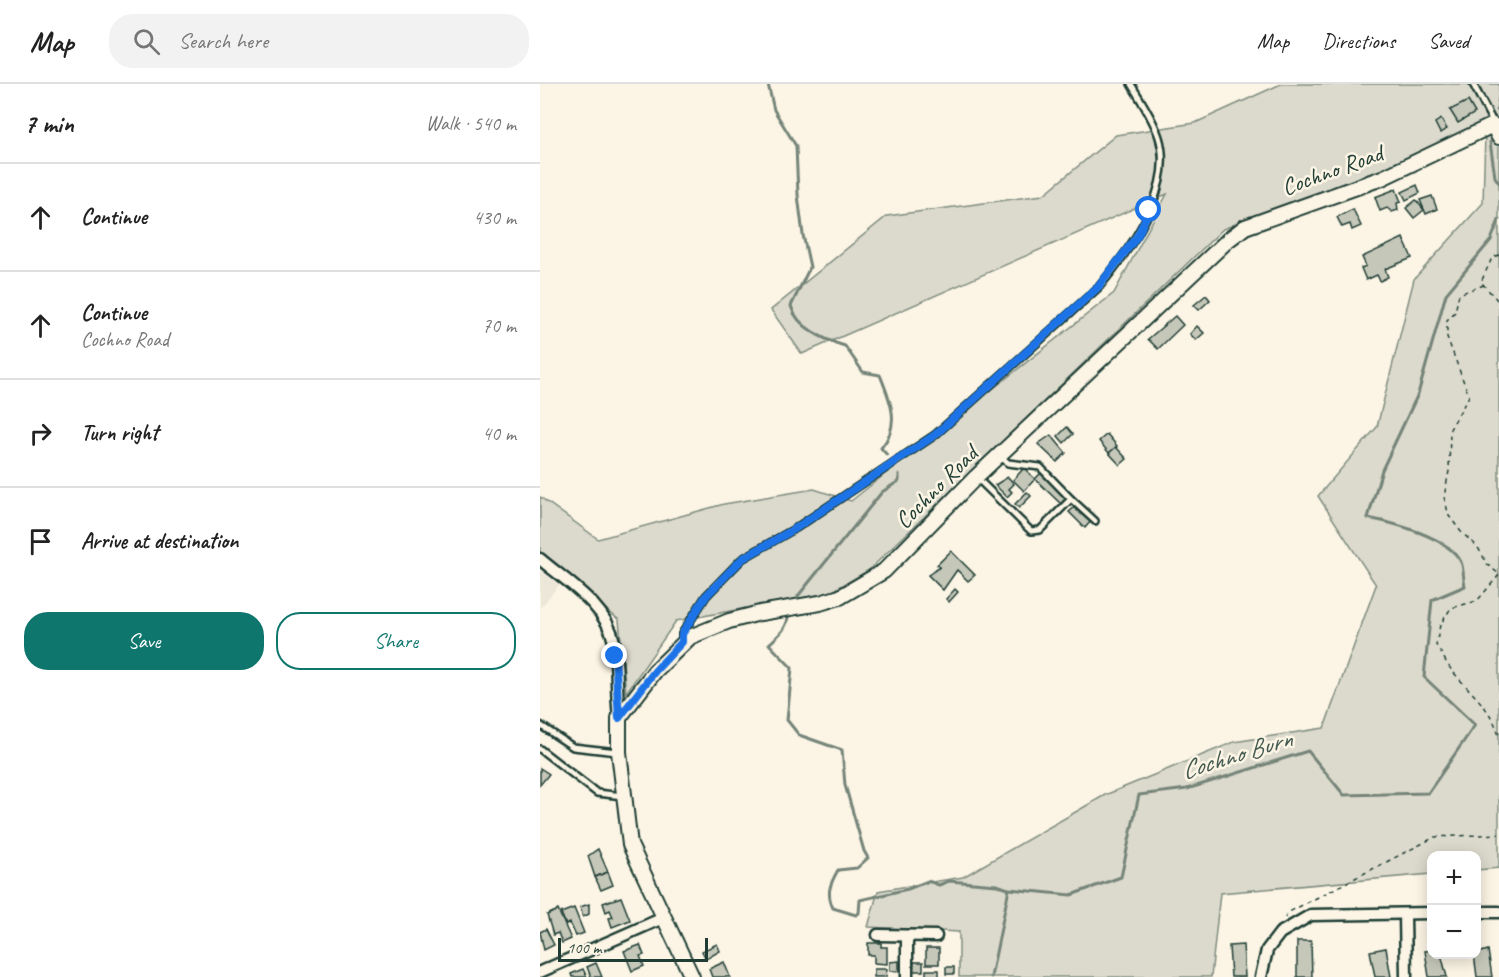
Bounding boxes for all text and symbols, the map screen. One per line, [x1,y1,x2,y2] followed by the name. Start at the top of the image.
[109,14,529,68] search box
[30,24,73,59] text: Map
[130,25,163,58] icon: search
[178,27,268,55] text: Search here
[1257,28,1289,54] text: Map
[1322,28,1395,54] text: Directions
[1428,28,1469,54] text: Saved
[24,107,74,140] text: 7 min
[426,111,516,136] text: Walk · 540 m
[1277,137,1390,202] street label: Cochno Road
[1135,196,1161,222] route start
[24,201,57,234] icon: ahead
[81,203,147,231] text: Continue
[473,205,516,230] text: 430 m
[81,299,147,327] text: Continue
[24,309,57,342] icon: ahead
[482,313,516,338] text: 70 m
[81,327,169,352] text: Cochno Road
[24,417,57,450] icon: right
[81,419,158,447] text: Turn right
[482,421,516,446] text: 40 m
[888,437,986,535] street label: Cochno Road
[24,525,57,558] icon: arrive
[81,527,238,555] text: Arrive at destination
[24,612,264,670] button: Save
[276,612,516,670] button: Share
[601,642,627,668] route end
[1177,721,1298,787] water label: Cochno Burn
[1427,851,1481,959] map controls
[1427,851,1481,905] button: +
[1427,905,1481,959] button: −
[558,935,708,962] scale bar
[567,938,601,958] text: 100 m

